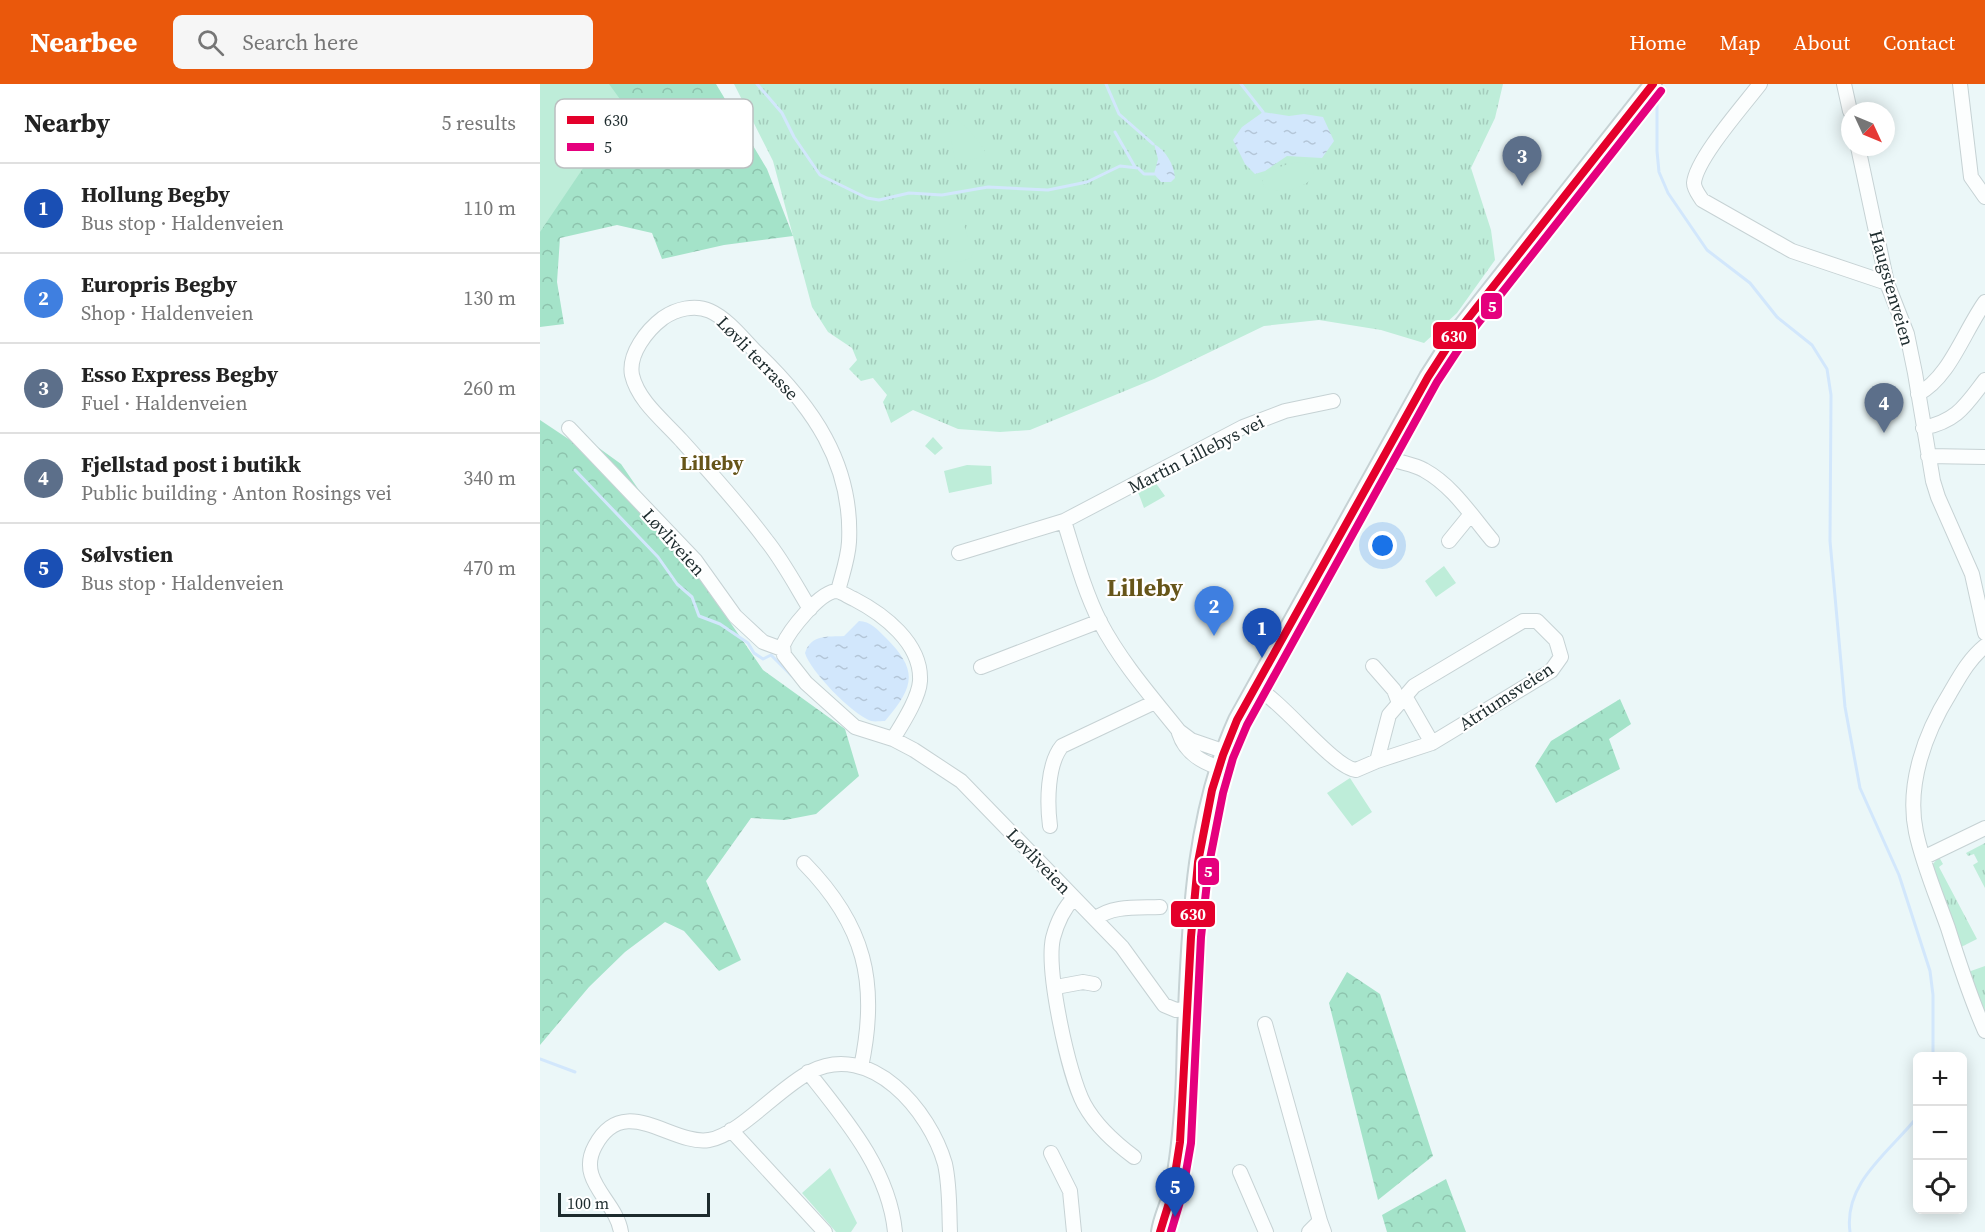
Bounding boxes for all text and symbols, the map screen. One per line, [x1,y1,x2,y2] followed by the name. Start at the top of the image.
[173,15,593,69] search box
[30,23,137,61] text: Nearbee
[194,26,227,59] icon: search
[242,27,358,57] text: Search here
[1629,28,1687,57] text: Home
[1720,28,1761,57] text: Map
[1794,28,1850,57] text: About
[1883,28,1955,57] text: Contact
[555,99,753,168] legend
[1841,102,1895,156] north arrow
[24,105,110,141] text: Nearby
[441,109,516,137] text: 5 results
[604,109,628,131] text: 630
[604,136,612,158] text: 5
[1502,136,1542,186] pin: 3
[81,179,230,209] text: Hollung Begby
[38,194,49,222] text: 1
[463,194,516,222] text: 110 m
[81,209,284,237] text: Bus stop · Haldenveien
[1864,227,1920,349] street label: Haugstenveien
[81,269,237,299] text: Europris Begby
[38,284,49,312] text: 2
[463,284,516,312] text: 130 m
[1480,292,1503,320] line badge: 5
[1488,295,1497,317] text: 5
[81,299,254,327] text: Shop · Haldenveien
[711,310,805,406] street label: Løvli terrasse
[1432,321,1477,350] line badge: 630
[1441,325,1467,347] text: 630
[81,359,278,389] text: Esso Express Begby
[38,374,49,402] text: 3
[463,374,516,402] text: 260 m
[1864,384,1904,433] pin: 4
[81,389,248,417] text: Fuel · Haldenveien
[1124,409,1268,499] street label: Martin Lillebys vei
[81,449,301,479] text: Fjellstad post i butikk
[680,449,744,477] district label: Lilleby
[38,464,49,492] text: 4
[463,464,516,492] text: 340 m
[81,479,392,507] text: Public building · Anton Rosings vei
[637,503,711,581] street label: Løvliveien
[1368,531,1397,560] your location
[81,539,173,569] text: Sølvstien
[38,554,49,582] text: 5
[463,554,516,582] text: 470 m
[81,569,284,597] text: Bus stop · Haldenveien
[1107,571,1183,604] district label: Lilleby
[1194,586,1234,636] pin: 2
[1242,608,1282,658] pin: 1
[1454,656,1558,736] street label: Atriumsveien
[1001,822,1077,900] street label: Løvliveien
[1197,857,1220,886] line badge: 5
[1204,860,1213,882] text: 5
[1170,900,1216,928] line badge: 630
[1180,903,1206,925] text: 630
[1913,1052,1967,1214] map controls
[1913,1052,1967,1106] button: +
[1913,1106,1967,1160] button: −
[1913,1160,1967,1214] button: locate
[1156,1168,1194,1217] pin: 5
[558,1190,710,1218] scale bar
[567,1192,609,1214] text: 100 m

